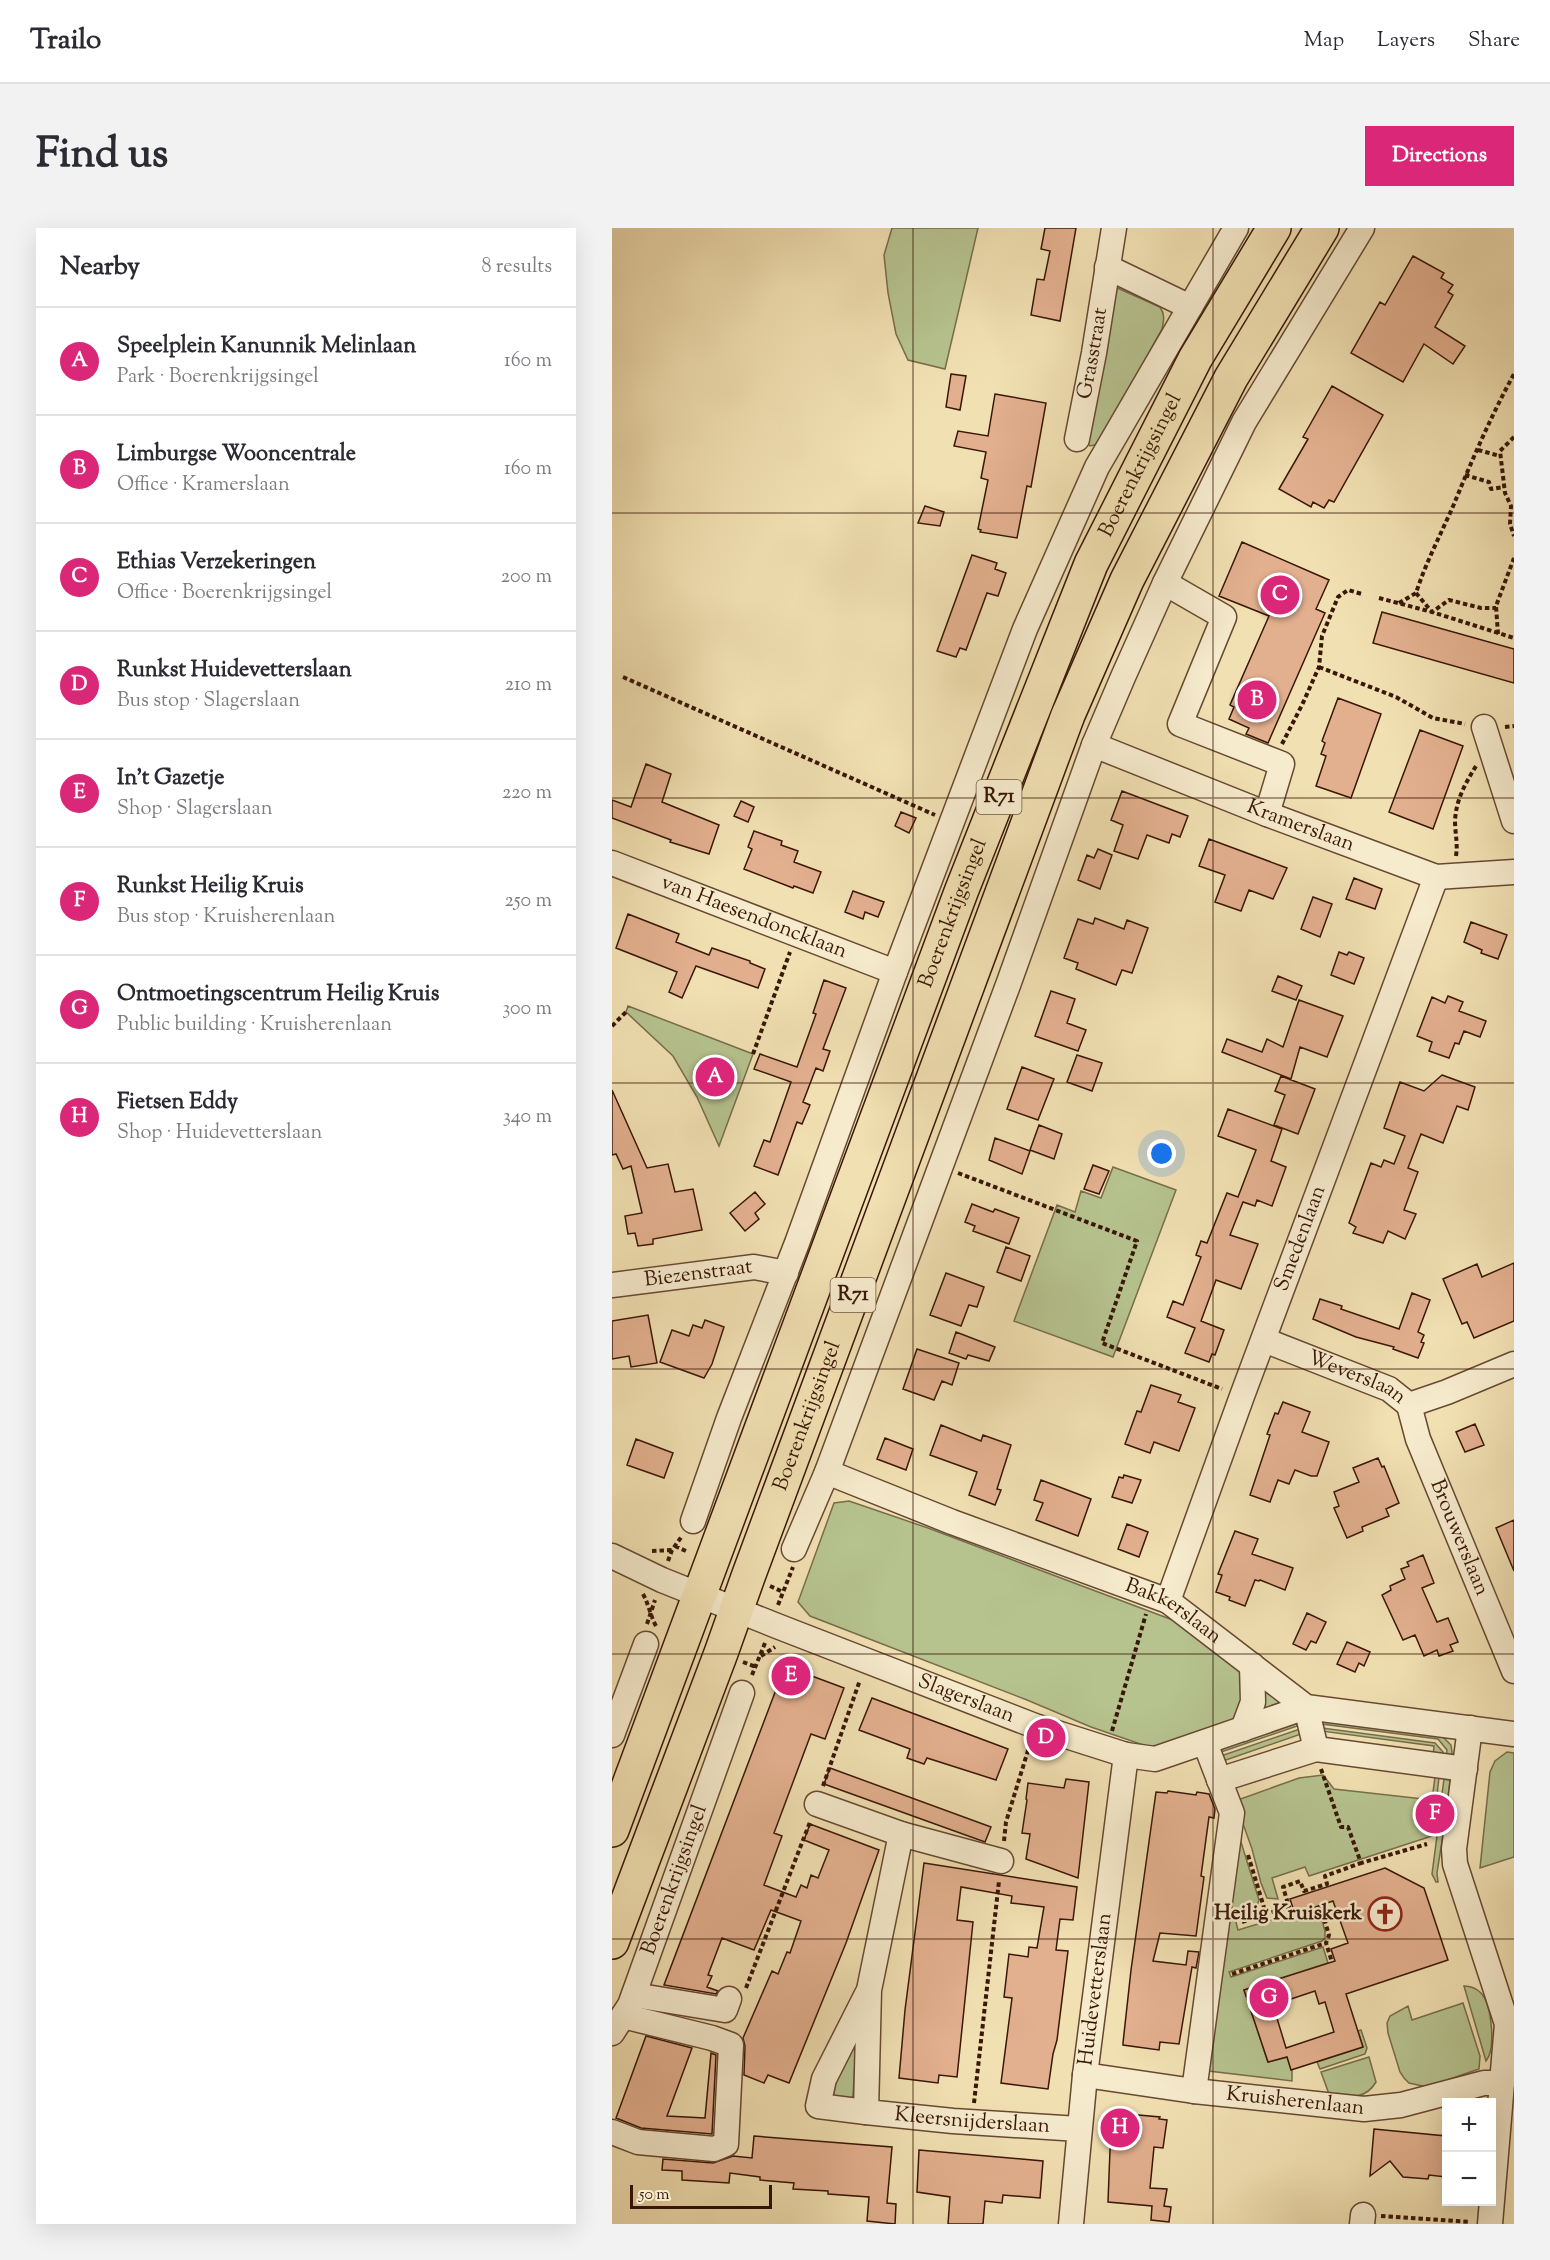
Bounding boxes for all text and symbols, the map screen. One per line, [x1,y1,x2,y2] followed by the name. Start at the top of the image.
[30,21,101,61] text: Trailo
[1304,26,1344,56] text: Map
[1377,26,1435,56] text: Layers
[1468,26,1520,56] text: Share
[36,126,168,186] text: Find us
[1365,126,1514,186] button: Directions
[60,249,140,286] text: Nearby
[481,253,552,282] text: 8 results
[1070,306,1116,402] street label: Grasstraat
[117,331,416,363] text: Speelplein Kanunnik Melinlaan
[71,347,88,376] text: A
[504,347,552,376] text: 160 m
[117,363,319,392] text: Park · Boerenkrijgsingel
[1092,388,1190,543] street label: Boerenkrijgsingel
[117,439,356,471] text: Limburgse Wooncentrale
[73,455,86,484] text: B
[504,455,552,484] text: 160 m
[117,471,290,500] text: Office · Kramerslaan
[117,547,316,579] text: Ethias Verzekeringen
[71,563,88,592] text: C
[501,563,552,592] text: 200 m
[1260,572,1300,617] pin: C
[117,579,332,608] text: Office · Boerenkrijgsingel
[117,655,352,687] text: Runkst Huidevetterslaan
[72,671,87,700] text: D
[505,671,552,700] text: 210 m
[1238,678,1276,722] pin: B
[117,687,300,716] text: Bus stop · Slagerslaan
[117,763,225,795] text: In't Gazetje
[73,779,86,808] text: E
[502,779,552,808] text: 220 m
[976,780,1022,814] road number: R71
[1242,792,1359,860] street label: Kramerslaan
[117,795,272,824] text: Shop · Slagerslaan
[911,834,996,993] street label: Boerenkrijgsingel
[656,868,851,967] street label: van Haesendoncklaan
[117,871,304,903] text: Runkst Heilig Kruis
[74,887,85,916] text: F
[504,887,552,916] text: 250 m
[117,903,335,932] text: Bus stop · Kruisherenlaan
[117,979,439,1011] text: Ontmoetingscentrum Heilig Kruis
[71,995,88,1024] text: G
[502,995,552,1024] text: 300 m
[117,1011,392,1040] text: Public building · Kruisherenlaan
[696,1054,734,1100] pin: A
[117,1087,238,1119] text: Fietsen Eddy
[72,1103,87,1132] text: H
[503,1103,552,1132] text: 340 m
[117,1119,322,1148] text: Shop · Huidevetterslaan
[1147,1139,1176,1168] your location
[1267,1181,1334,1296] street label: Smedenlaan
[642,1252,754,1296] street label: Biezenstraat
[830,1278,876,1312] road number: R71
[766,1337,849,1495] street label: Boerenkrijgsingel
[1303,1343,1413,1412] street label: Weverslaan
[1421,1475,1496,1600] street label: Brouwerslaan
[1120,1571,1228,1652] street label: Bakkerslaan
[772,1654,810,1698] pin: E
[913,1667,1019,1732] street label: Slagerslaan
[1026,1716,1066,1760] pin: D
[1416,1792,1454,1836] pin: F
[634,1801,716,1959] street label: Boerenkrijgsingel
[1367,1896,1403,1932] church icon: Heilig Kruiskerk
[1214,1899,1363,1929] place label: Heilig Kruiskerk
[1071,1911,1121,2068] street label: Huidevetterslaan
[1250,1976,1288,2020] pin: G
[1225,2080,1366,2124] street label: Kruisherenlaan
[1442,2098,1496,2206] map controls
[1442,2098,1496,2152] button: +
[893,2100,1051,2142] street label: Kleersnijderslaan
[1100,2106,1140,2150] pin: H
[1442,2152,1496,2206] button: −
[630,2182,772,2210] scale bar
[639,2184,670,2207] text: 50 m

